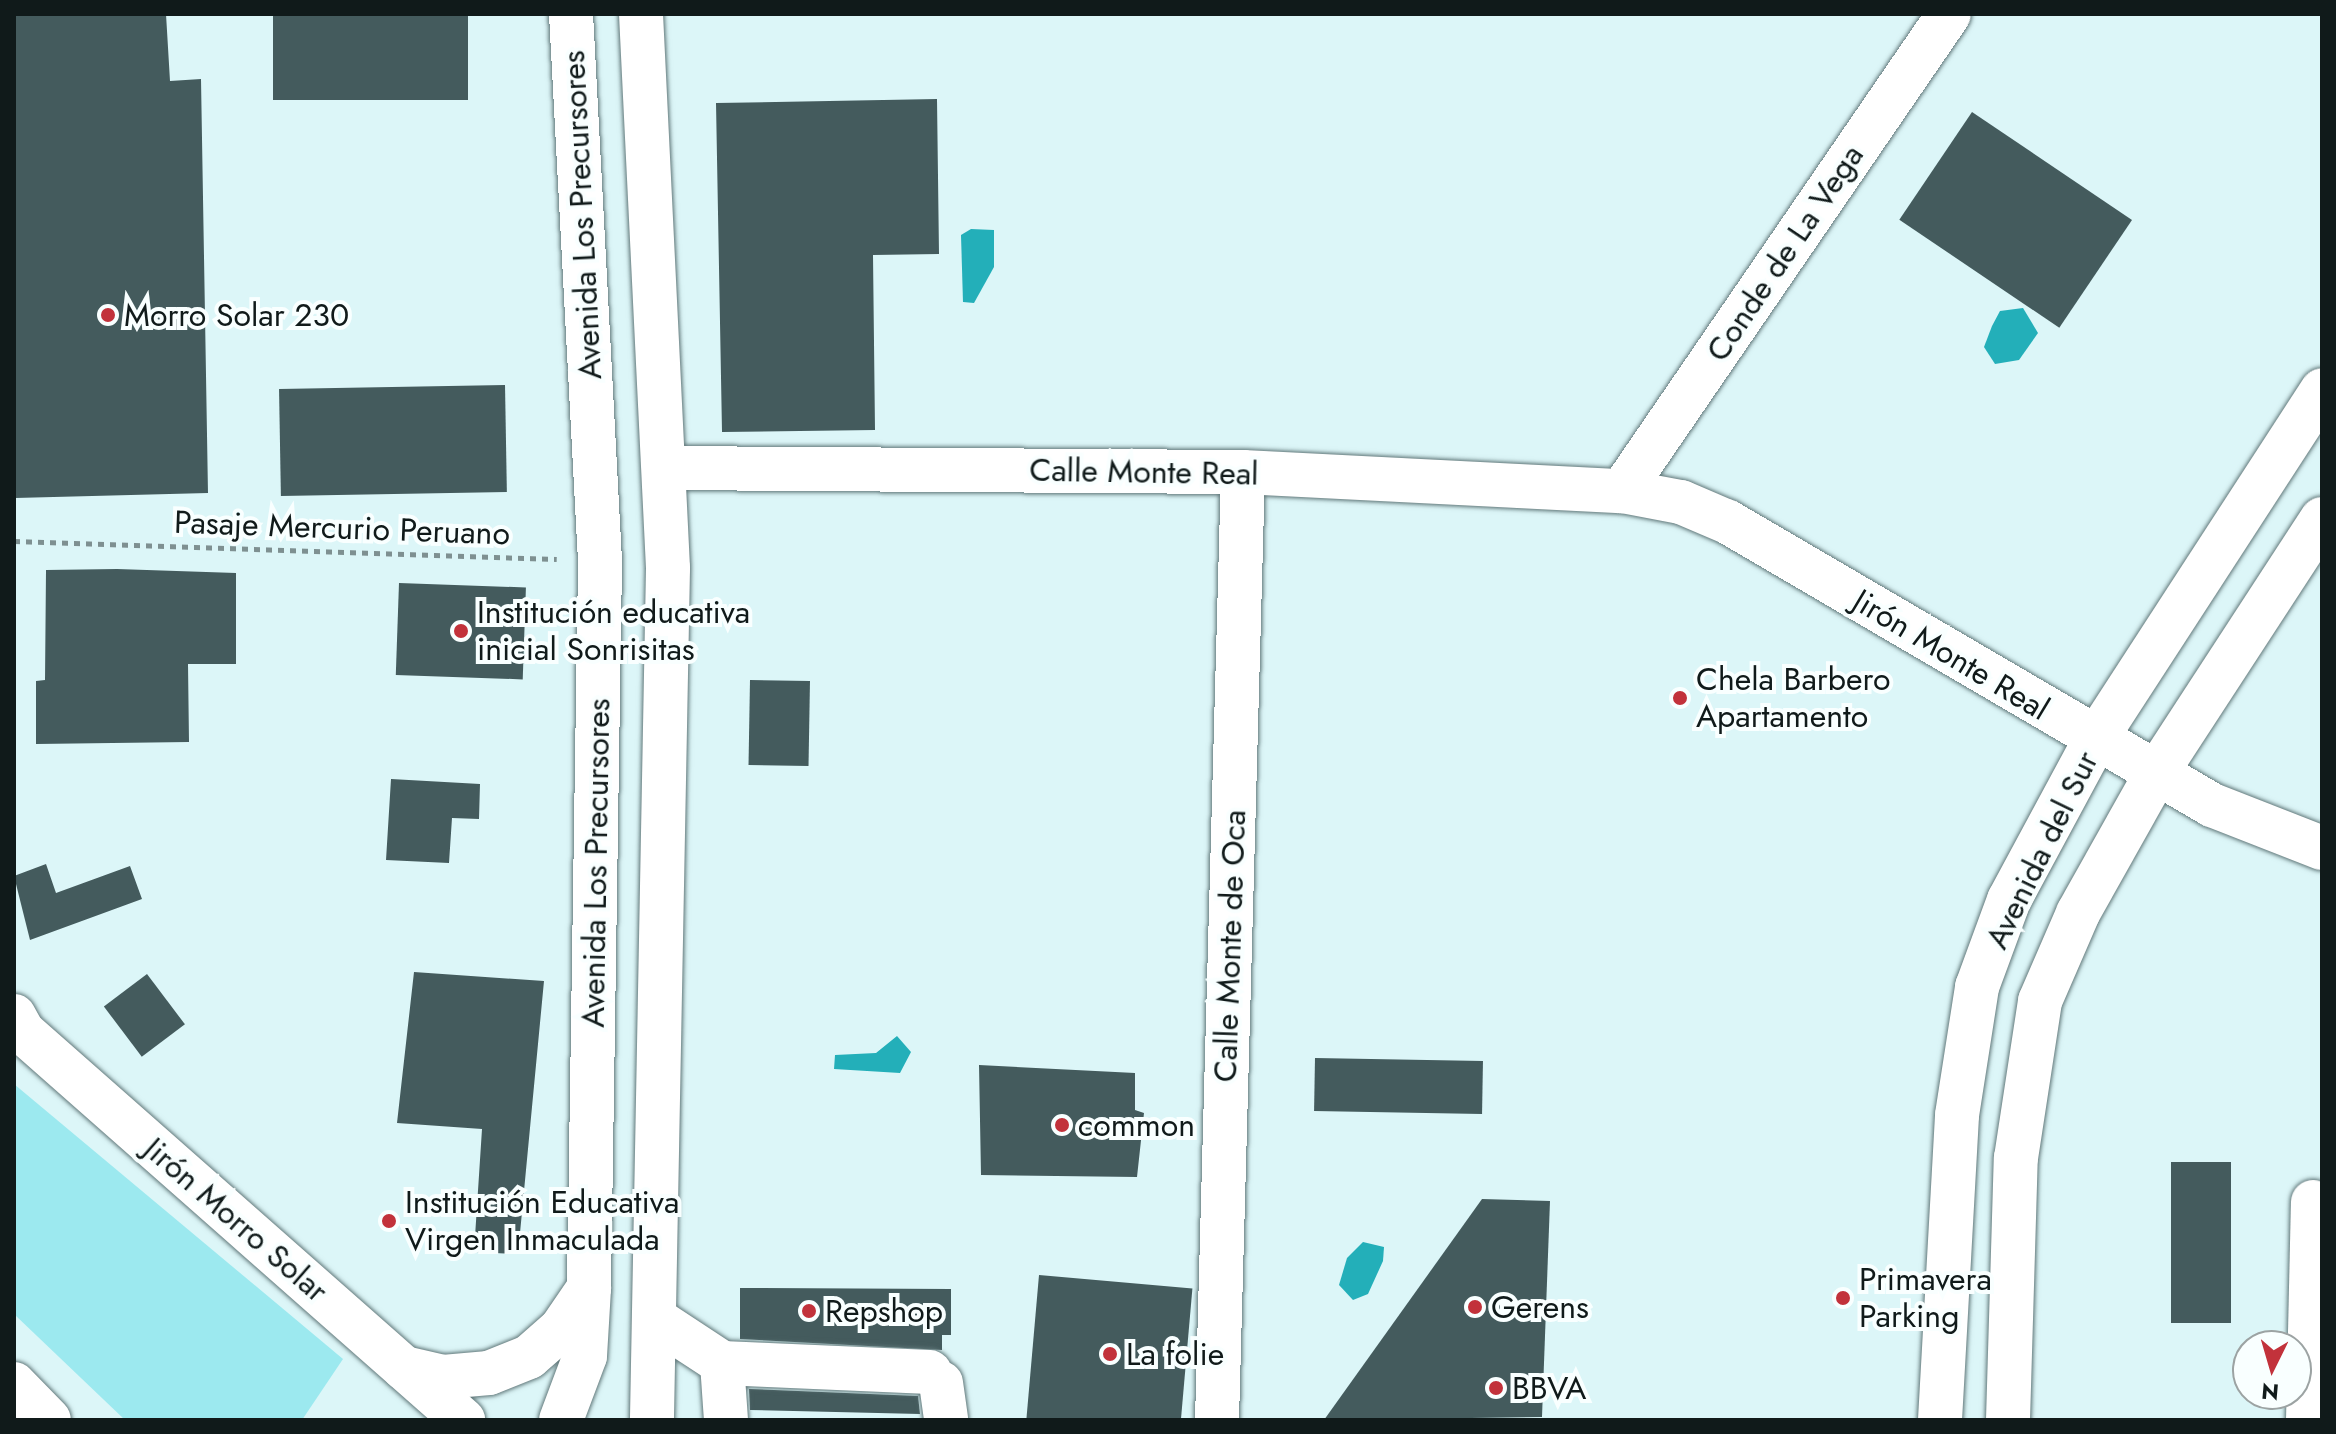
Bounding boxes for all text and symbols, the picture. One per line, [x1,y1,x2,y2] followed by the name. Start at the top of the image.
[554,49,610,381] street label: Avenida Los Precursores
[1698,137,1872,369] street label: Conde de La Vega
[124,296,349,334] place label: Morro Solar 230
[99,306,117,324] marker: Morro Solar 230
[1029,451,1259,493] street label: Calle Monte Real
[173,503,511,553] street label: Pasaje Mercurio Peruano
[1846,582,2056,728] street label: Jirón Monte Real
[477,594,750,669] place label: Institución educativa inicial Sonrisitas
[452,622,470,640] marker: Institución educativa inicial Sonrisitas
[1696,661,1890,736] place label: Chela Barbero Apartamento
[1671,689,1689,707] marker: Chela Barbero Apartamento
[574,698,618,1028] street label: Avenida Los Precursores
[1978,745,2106,955] street label: Avenida del Sur
[1206,809,1254,1083] street label: Calle Monte de Oca
[1078,1106,1195,1144] place label: common
[1053,1116,1071,1134] marker: common
[136,1130,336,1310] street label: Jirón Morro Solar
[405,1184,679,1259] place label: Institución Educativa Virgen Inmaculada
[380,1212,398,1230] marker: Institución Educativa Virgen Inmaculada
[1859,1261,1992,1336] place label: Primavera Parking
[1491,1288,1589,1326] place label: Gerens
[1834,1289,1852,1307] marker: Primavera Parking
[825,1292,943,1330] place label: Repshop
[1466,1298,1484,1316] marker: Gerens
[800,1302,818,1320] marker: Repshop
[2232,1330,2312,1410] north arrow
[1126,1335,1224,1373] place label: La folie
[1101,1345,1119,1363] marker: La folie
[1512,1369,1586,1407] place label: BBVA
[2260,1375,2280,1409] text: N
[1487,1379,1505,1397] marker: BBVA

